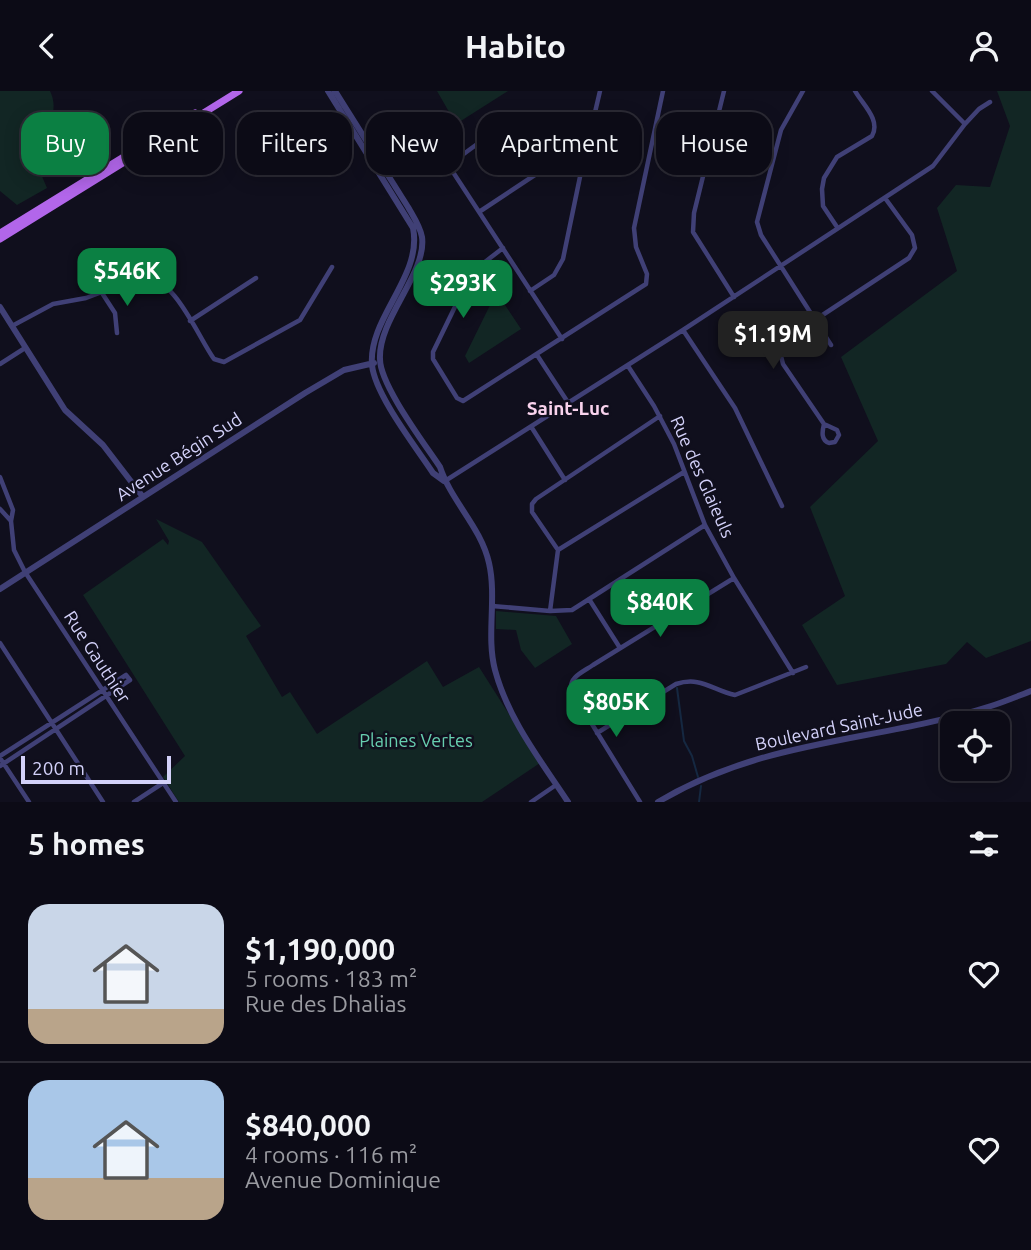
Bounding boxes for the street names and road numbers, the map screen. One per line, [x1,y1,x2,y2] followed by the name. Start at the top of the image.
[112,408,245,504] street label: Avenue Bégin Sud
[667,413,739,541] street label: Rue des Glaieuls
[61,607,135,706] street label: Rue Gauthier
[753,698,924,754] street label: Boulevard Saint-Jude

